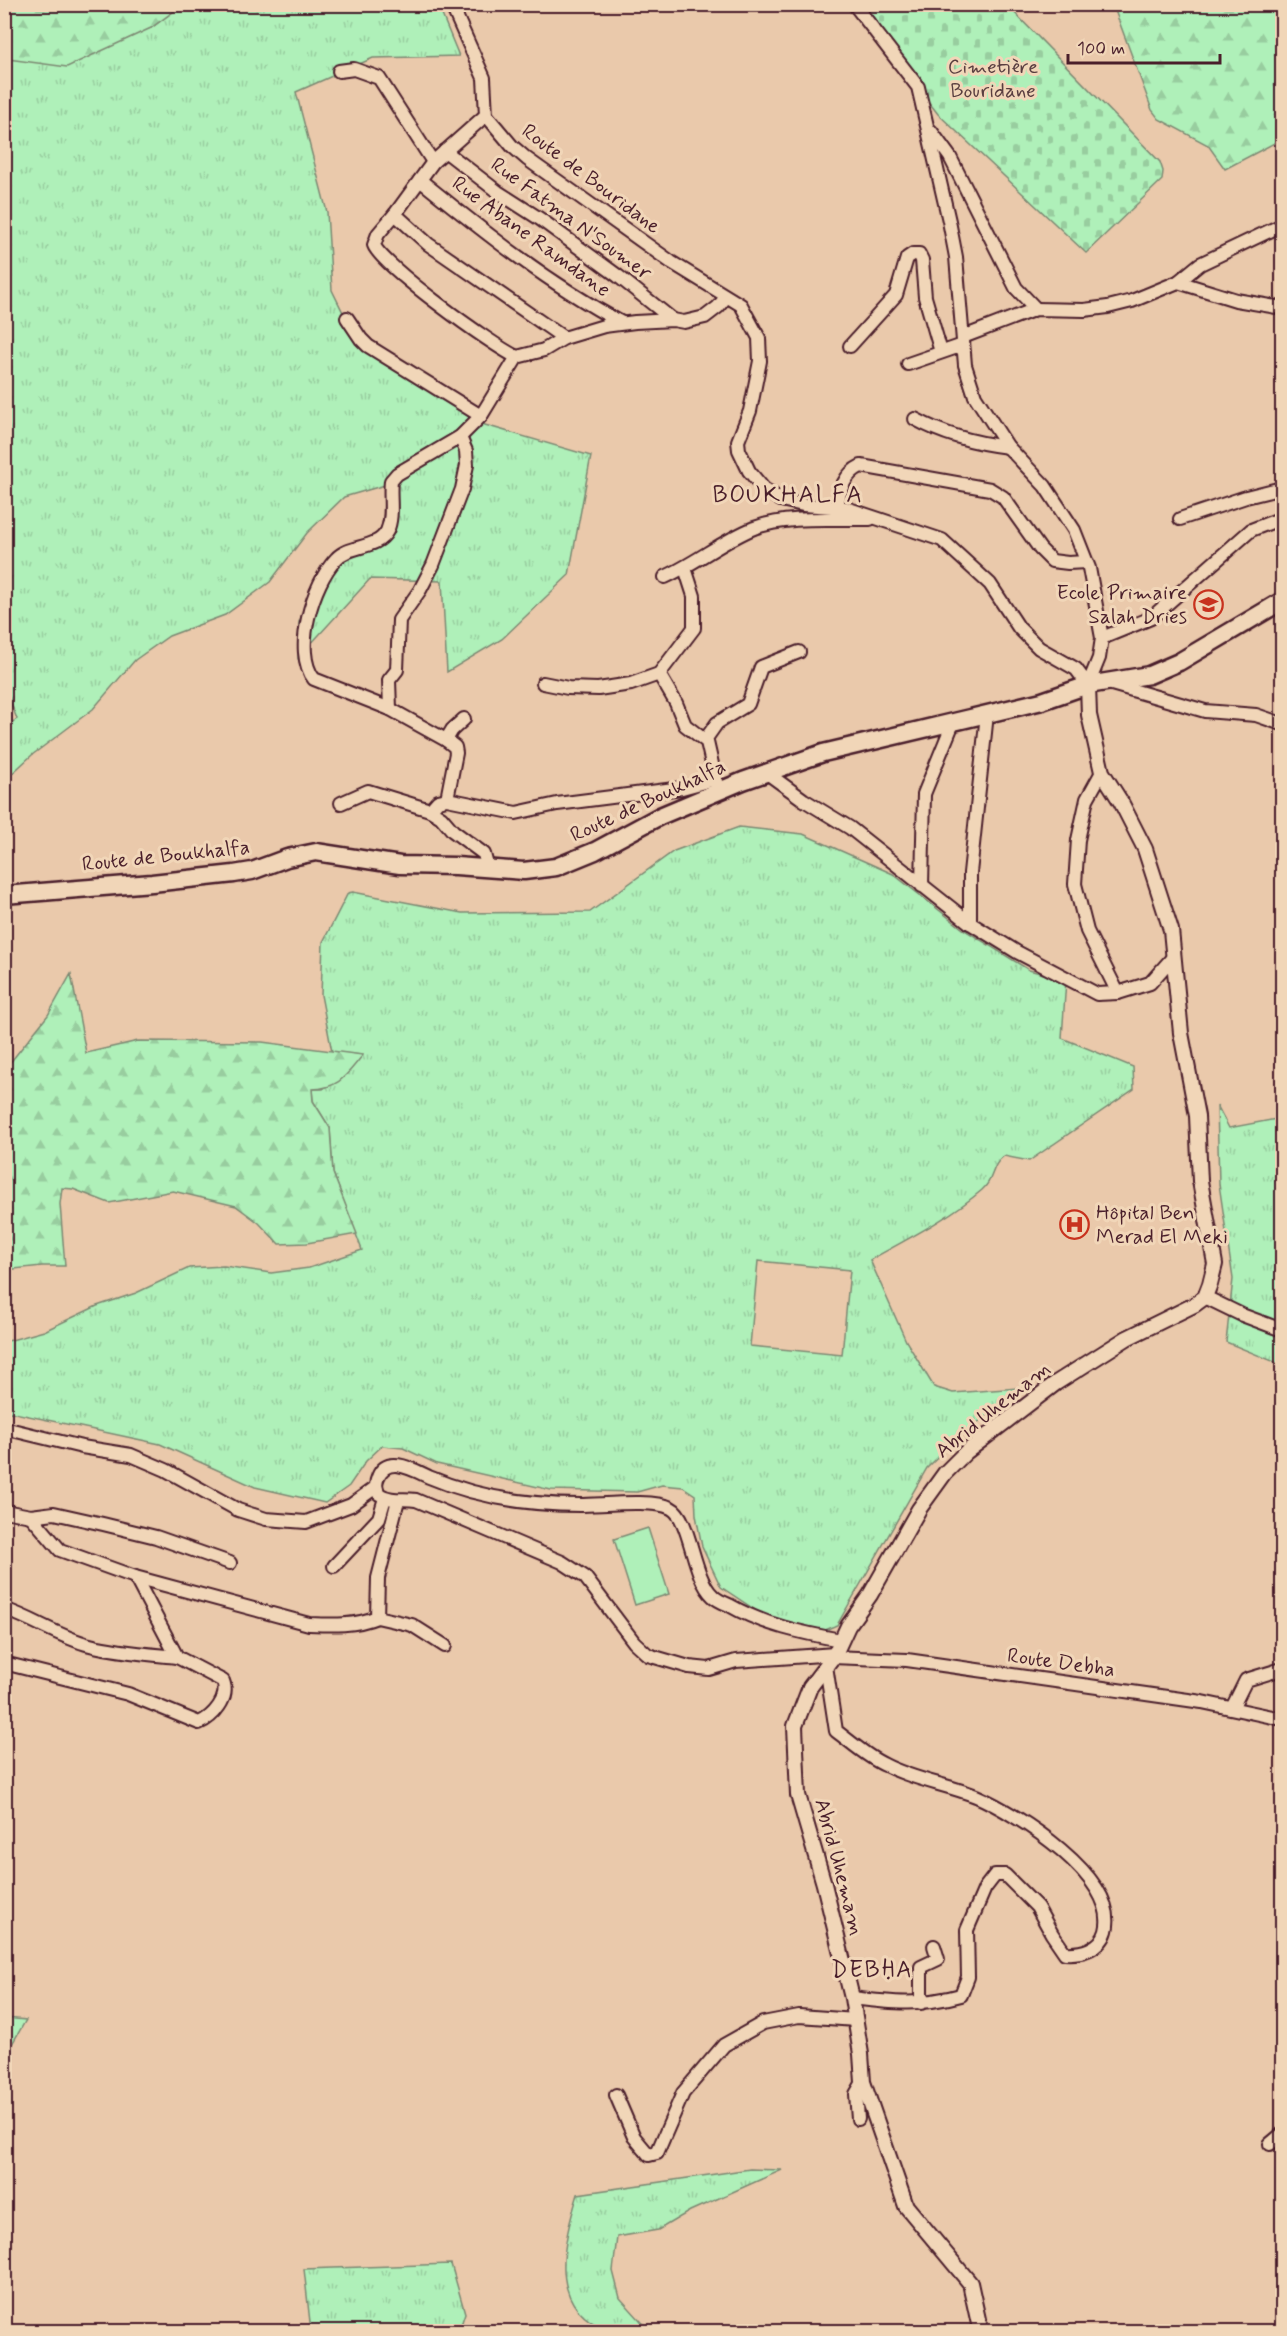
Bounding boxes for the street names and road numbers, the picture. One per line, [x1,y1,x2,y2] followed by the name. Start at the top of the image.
[516,117,666,241] street label: Route de Bouridane
[485,151,657,287] street label: Rue Fatma N'Soumer
[446,170,616,304] street label: Rue Abane Ramdane
[566,753,730,849] street label: Route de Boukhalfa
[81,833,251,879] street label: Route de Boukhalfa
[930,1355,1056,1465] street label: Abrid Uhemam
[1005,1642,1117,1684] street label: Route Debha
[807,1796,871,1938] street label: Abrid Uhemam

